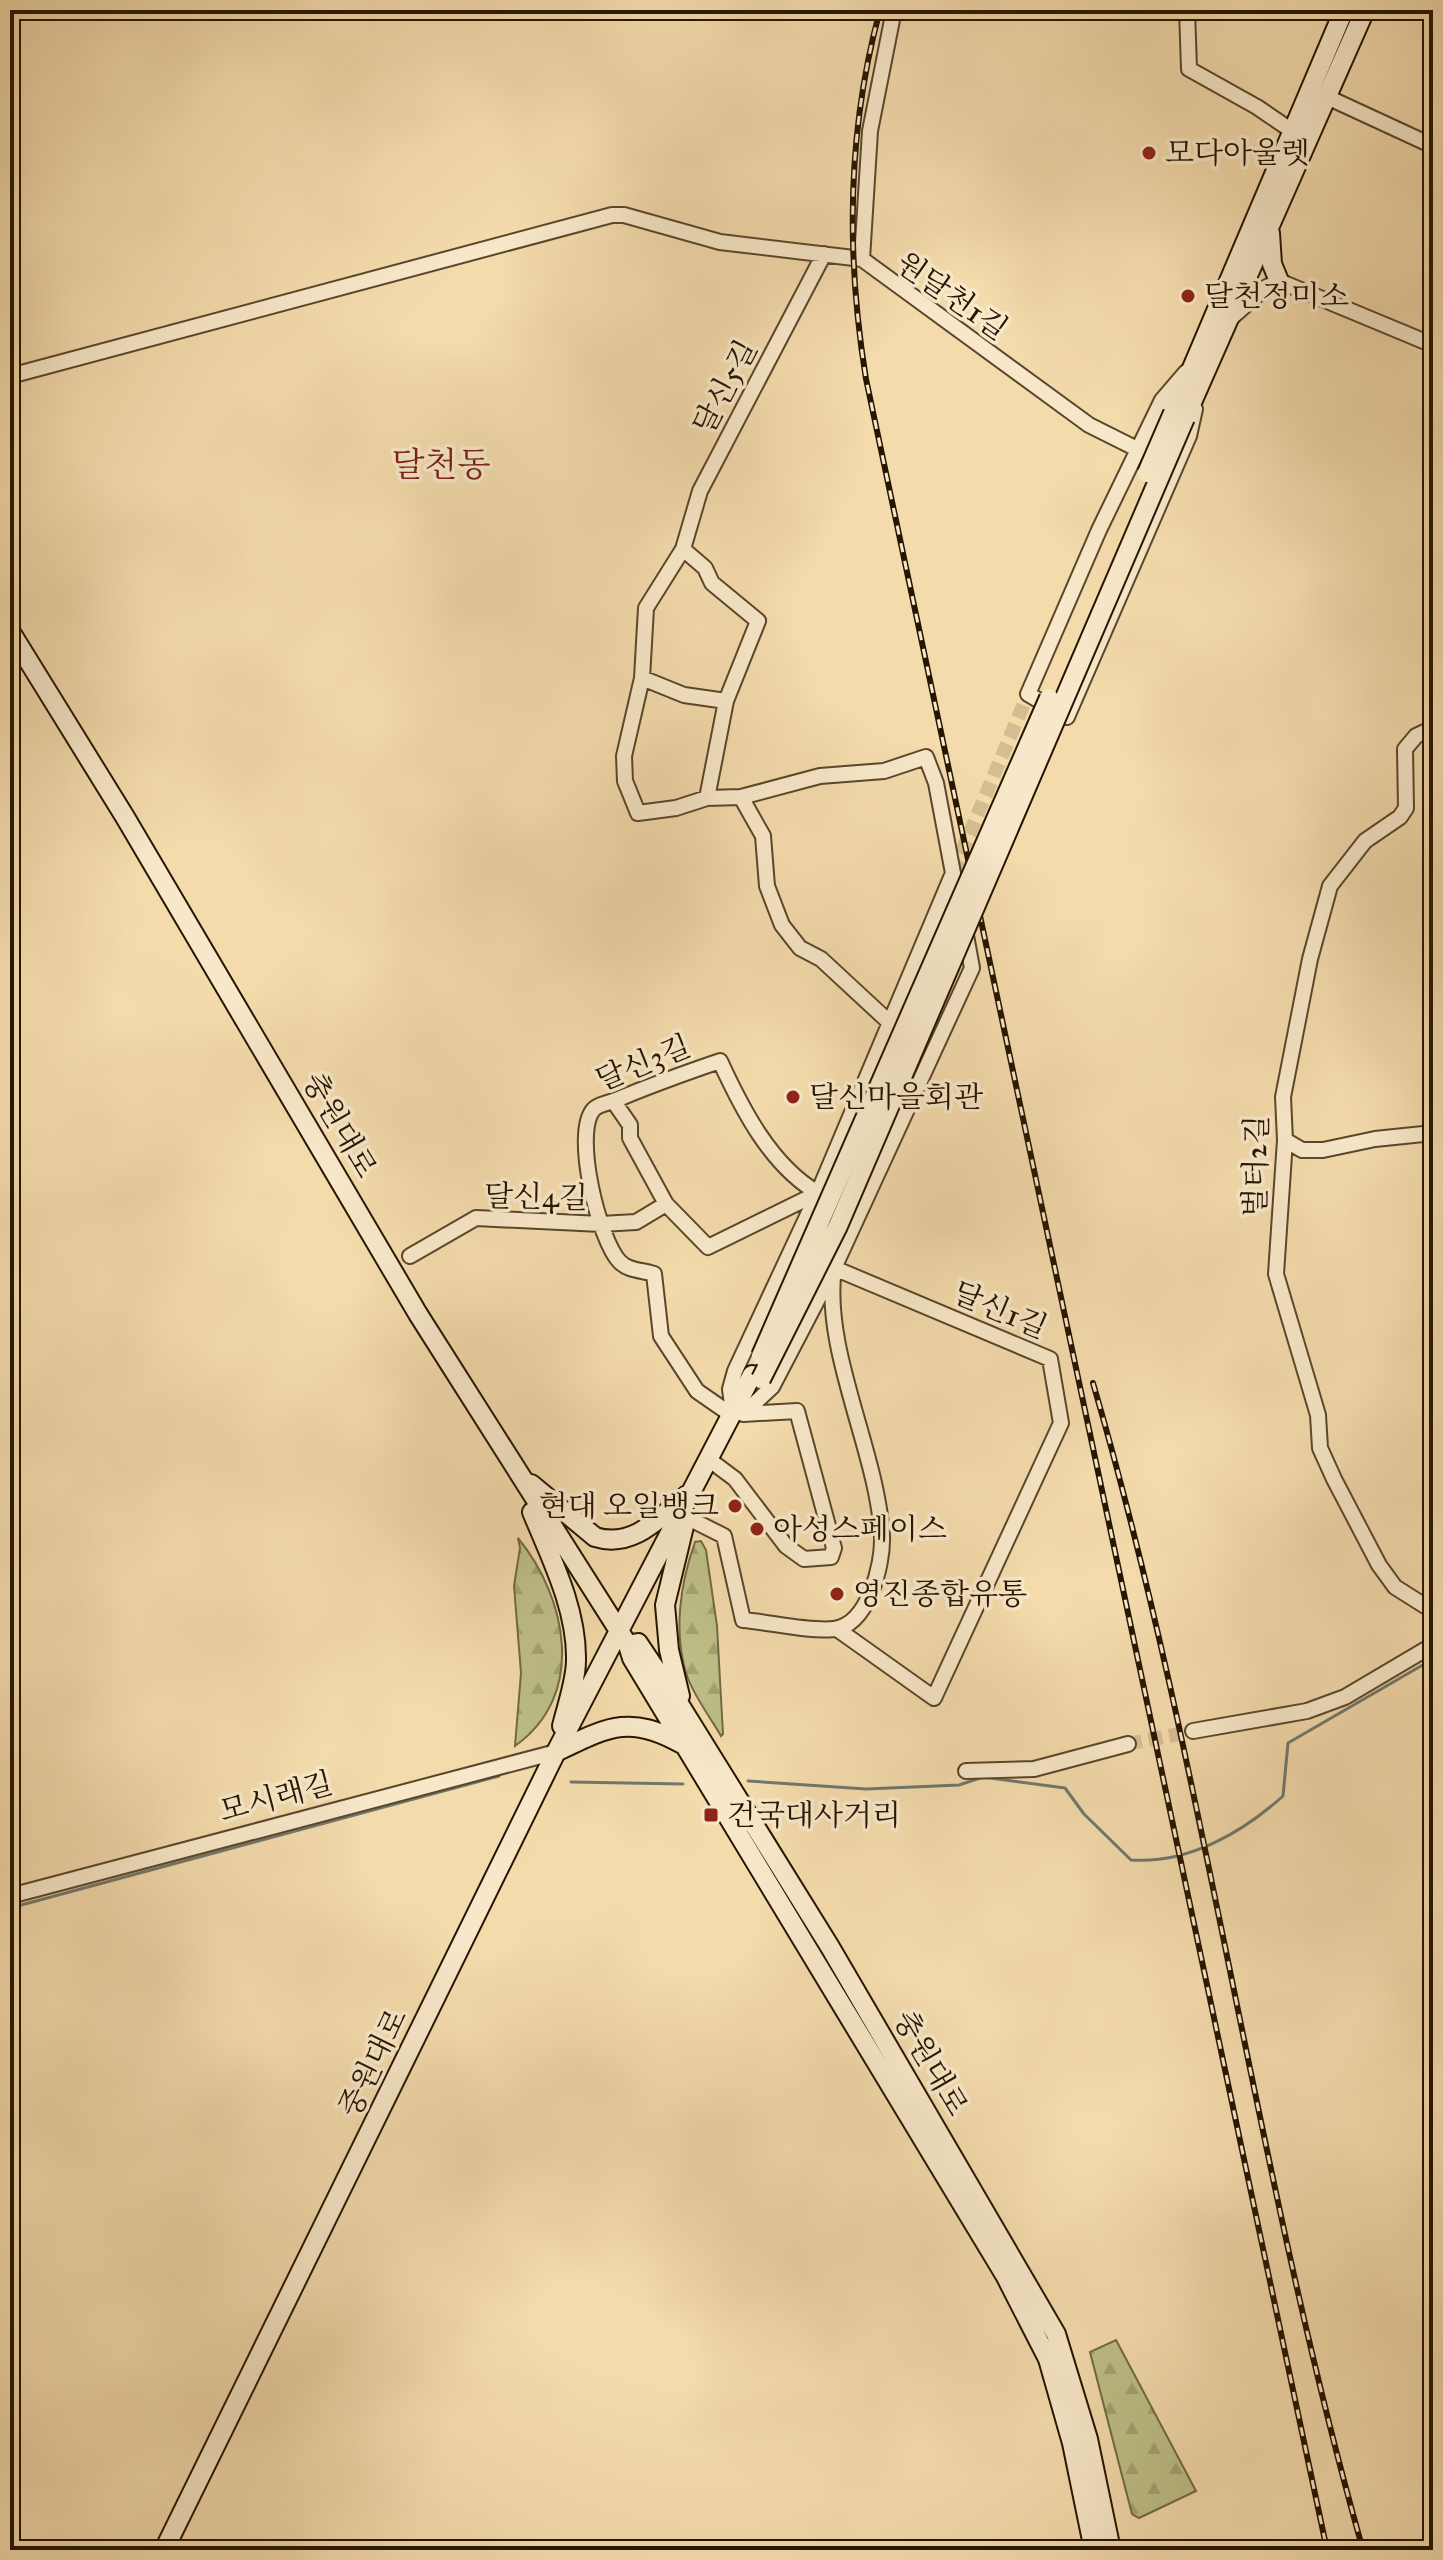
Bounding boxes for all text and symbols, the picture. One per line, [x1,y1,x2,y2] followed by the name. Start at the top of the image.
[1165,135,1310,171] place label: 모다아울렛
[1140,144,1158,162] marker: 모다아울렛
[889,245,1015,347] street label: 원달천1길
[1204,278,1349,314] place label: 달천정미소
[1179,287,1197,305] marker: 달천정미소
[685,334,765,440] street label: 달신5길
[392,444,490,485] district label: 달천동
[590,1028,696,1098] street label: 달신3길
[295,1066,385,1184] street label: 충원대로
[809,1079,984,1115] place label: 달신마을회관
[784,1088,802,1106] marker: 달신마을회관
[1237,1115,1275,1217] street label: 벌터2길
[484,1178,588,1216] street label: 달신4길
[947,1274,1053,1346] street label: 달신1길
[539,1488,719,1524] place label: 현대 오일뱅크
[726,1497,744,1515] marker: 현대 오일뱅크
[773,1511,947,1547] place label: 아성스페이스
[748,1520,766,1538] marker: 아성스페이스
[853,1576,1027,1612] place label: 영진종합유통
[828,1585,846,1603] marker: 영진종합유통
[215,1765,337,1829] street label: 모시래길
[727,1797,901,1833] place label: 건국대사거리
[702,1806,720,1824] marker: 건국대사거리
[331,2003,415,2123] street label: 중원대로
[886,2004,976,2122] street label: 충원대로

